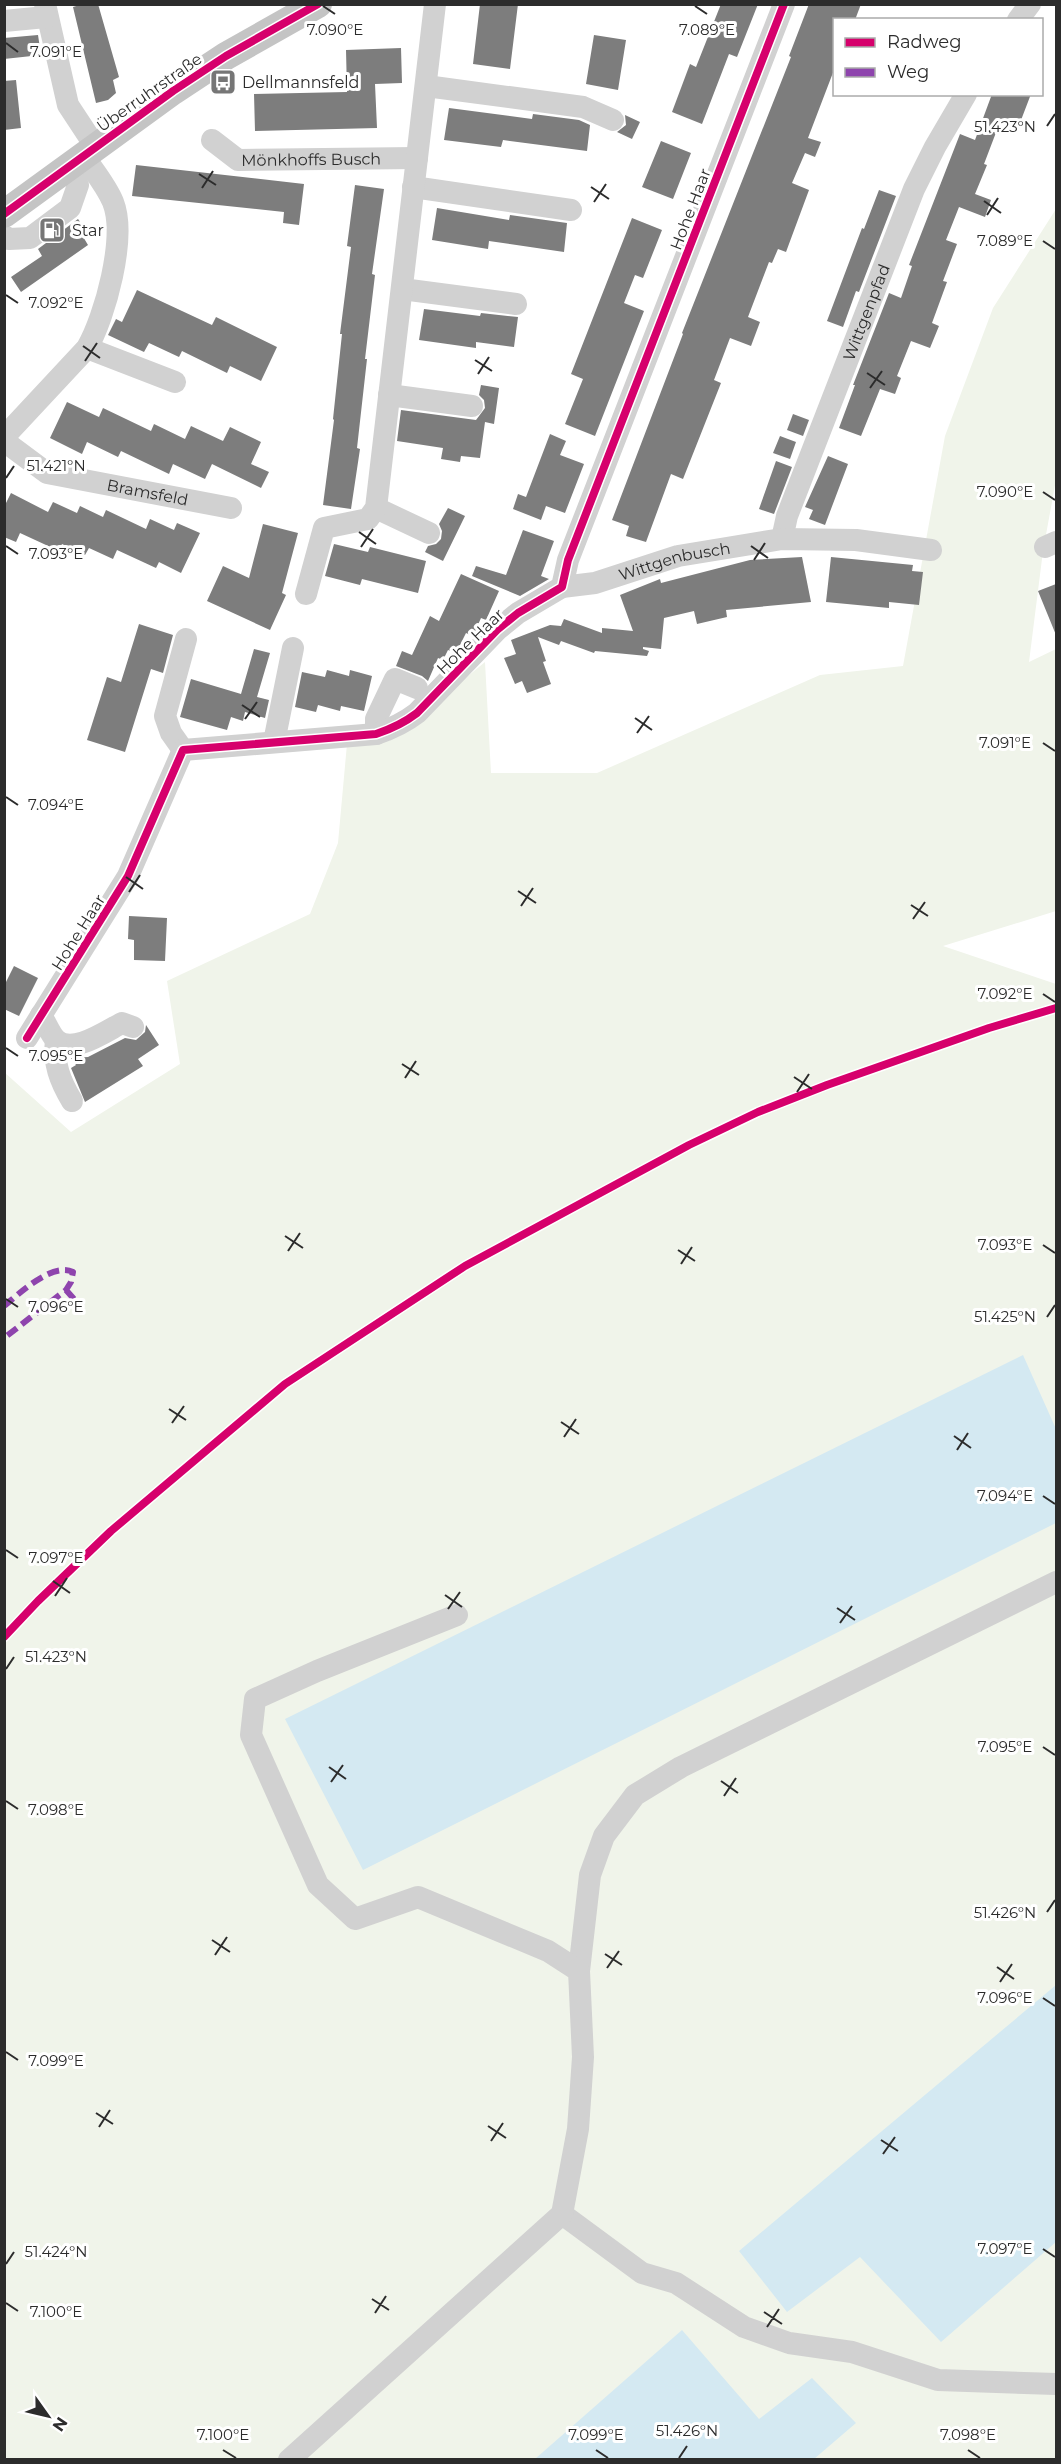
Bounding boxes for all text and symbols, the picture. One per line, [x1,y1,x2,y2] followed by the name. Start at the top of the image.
[833,18,1043,96] legend
[307,20,363,39] text: 7.090°E
[679,20,735,39] text: 7.089°E
[887,31,962,53] text: Radweg
[30,42,82,61] text: 7.091°E
[93,48,205,136] street label: Überruhrstraße
[887,61,929,83] text: Weg
[208,67,238,97] bus stop icon: Dellmannsfeld
[242,73,359,92] place label: Dellmannsfeld
[974,117,1036,136] text: 51.423°N
[241,149,381,170] street label: Mönkhoffs Busch
[666,166,715,253] street label: Hohe Haar
[37,215,67,245] fuel station icon: Star
[72,221,104,240] place label: Star
[977,231,1033,250] text: 7.089°E
[839,262,894,364] street label: Wittgenpfad
[29,293,83,312] text: 7.092°E
[26,456,86,475] text: 51.421°N
[105,476,190,510] street label: Bramsfeld
[977,482,1033,501] text: 7.090°E
[616,539,732,585] street label: Wittgenbusch
[29,544,83,563] text: 7.093°E
[433,605,508,678] street label: Hohe Haar
[979,733,1031,752] text: 7.091°E
[28,795,84,814] text: 7.094°E
[48,891,109,974] street label: Hohe Haar
[978,984,1032,1003] text: 7.092°E
[29,1046,83,1065] text: 7.095°E
[978,1235,1032,1254] text: 7.093°E
[28,1297,84,1316] text: 7.096°E
[974,1307,1036,1326] text: 51.425°N
[977,1486,1033,1505] text: 7.094°E
[28,1548,84,1567] text: 7.097°E
[25,1647,87,1666] text: 51.423°N
[978,1737,1032,1756] text: 7.095°E
[28,1800,84,1819] text: 7.098°E
[974,1903,1036,1922] text: 51.426°N
[977,1988,1033,2007] text: 7.096°E
[28,2051,84,2070] text: 7.099°E
[977,2239,1033,2258] text: 7.097°E
[25,2242,87,2261] text: 51.424°N
[30,2302,82,2321] text: 7.100°E
[18,2386,78,2446] north arrow
[49,2413,72,2435] text: N
[656,2421,718,2440] text: 51.426°N
[197,2425,249,2444] text: 7.100°E
[568,2425,624,2444] text: 7.099°E
[940,2425,996,2444] text: 7.098°E

